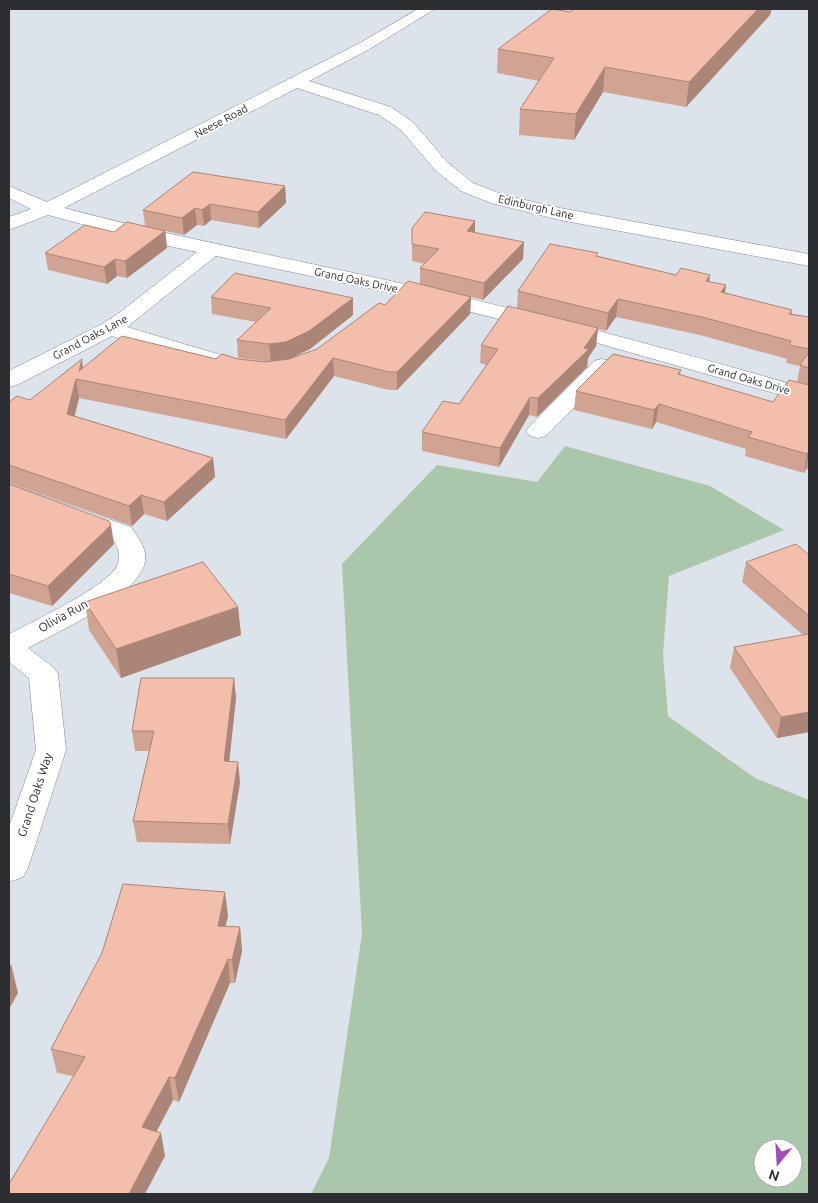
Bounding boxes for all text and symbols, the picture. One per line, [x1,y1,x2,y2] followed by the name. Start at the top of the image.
[192,102,250,140] street label: Neese Road
[497,192,575,222] street label: Edinburgh Lane
[313,265,399,295] street label: Grand Oaks Drive
[51,312,129,362] street label: Grand Oaks Lane
[706,361,792,397] street label: Grand Oaks Drive
[36,597,90,634] street label: Olivia Run
[15,751,54,838] street label: Grand Oaks Way
[753,1138,803,1188] north arrow
[767,1166,781,1185] text: N

